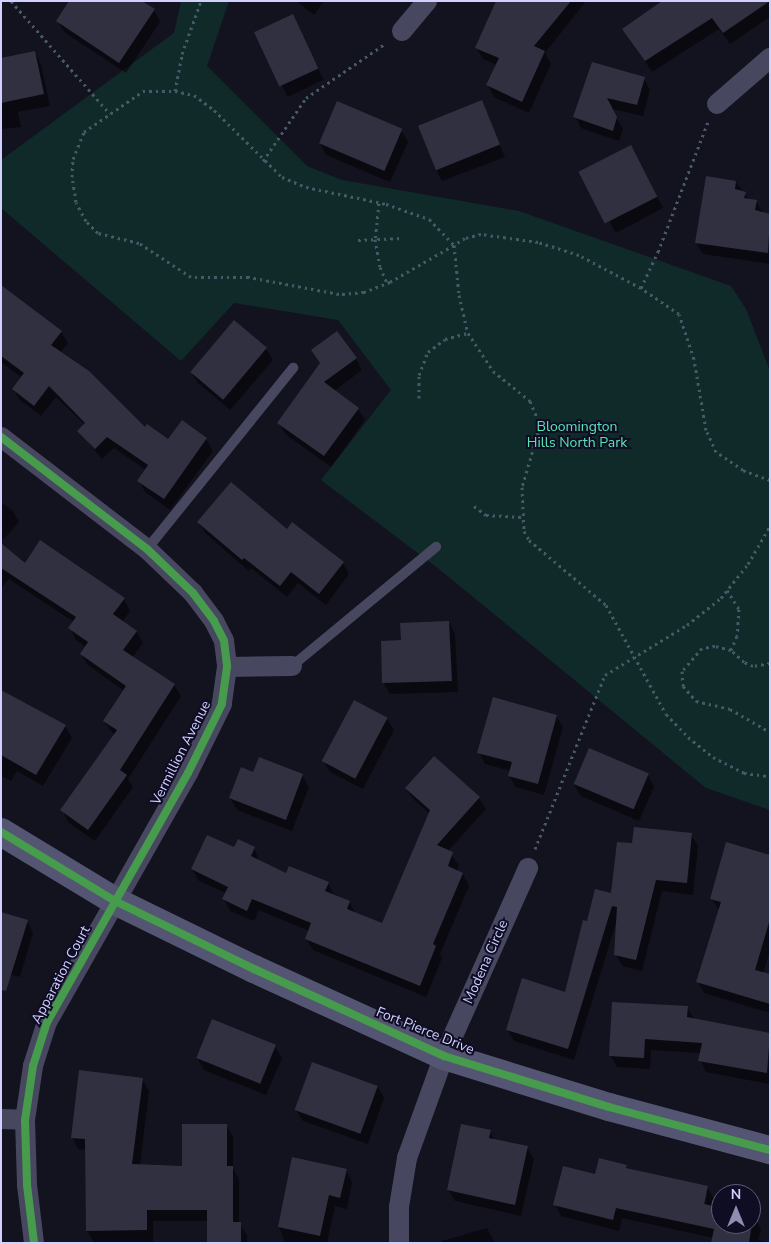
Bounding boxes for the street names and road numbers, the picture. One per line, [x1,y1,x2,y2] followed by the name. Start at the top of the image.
[147,698,215,808] street label: Vermillion Avenue
[460,918,512,1006] street label: Modena Circle
[28,923,94,1027] street label: Apparation Court
[374,1004,476,1058] street label: Fort Pierce Drive

